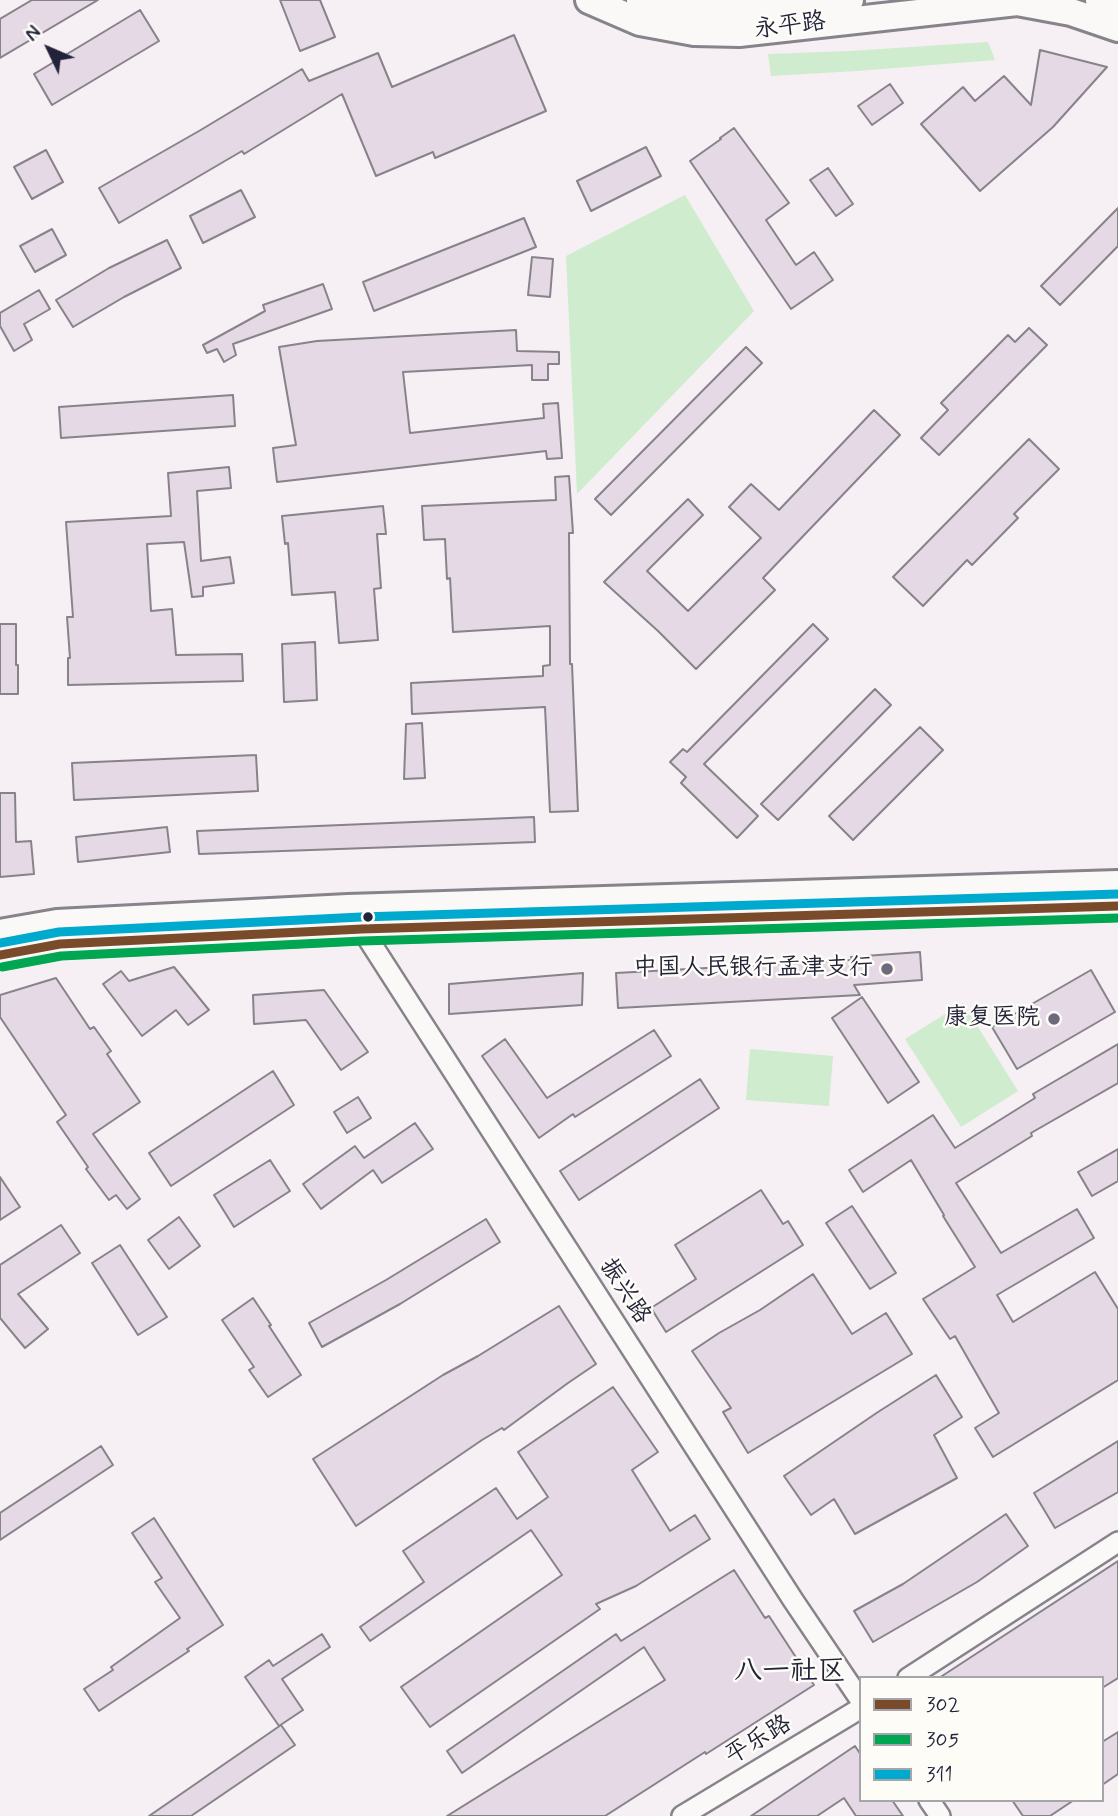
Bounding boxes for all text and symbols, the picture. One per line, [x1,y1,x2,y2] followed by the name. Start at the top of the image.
[753,8,827,46] street label: 永平路
[14,14,84,84] north arrow
[20,21,47,47] text: N
[361,910,375,924] unlabelled marker
[633,955,873,983] place label: 中国人民银行孟津支行
[879,961,895,977] marker: 中国人民银行孟津支行
[944,1005,1040,1033] place label: 康复医院
[1046,1011,1062,1027] marker: 康复医院
[592,1254,656,1330] street label: 振兴路
[734,1656,846,1690] district label: 八一社区
[859,1676,1104,1802] legend
[926,1691,960,1719] text: 302
[721,1710,797,1772] street label: 平乐路
[926,1726,959,1754] text: 305
[926,1761,953,1789] text: 311

